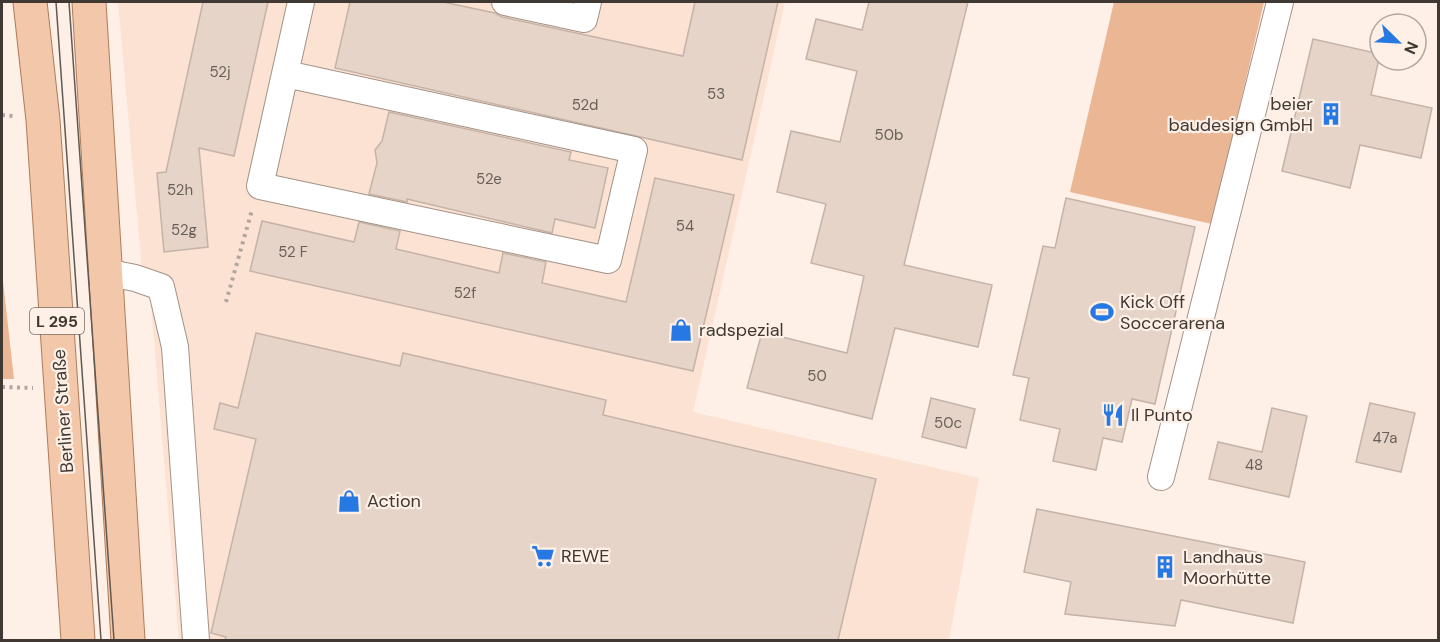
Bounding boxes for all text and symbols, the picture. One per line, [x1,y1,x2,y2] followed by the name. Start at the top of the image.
[1368,12,1428,72] north arrow
[1399,38,1423,57] text: N
[209,62,231,82] house number: 52j
[707,84,725,104] house number: 53
[1168,92,1313,137] place label: beier baudesign GmbH
[572,95,598,115] house number: 52d
[1318,101,1344,127] building icon: beier baudesign GmbH
[875,125,903,145] house number: 50b
[476,169,502,189] house number: 52e
[167,180,193,200] house number: 52h
[676,216,694,236] house number: 54
[171,220,197,240] house number: 52g
[278,242,308,262] house number: 52 F
[454,283,476,303] house number: 52f
[1120,290,1225,335] place label: Kick Off Soccerarena
[1089,299,1115,325] sports icon: Kick Off Soccerarena
[30,308,84,334] road number: L 295
[668,317,694,343] shop icon: radspezial
[699,318,784,342] place label: radspezial
[47,348,79,474] street label: Berliner Straße
[807,366,827,386] house number: 50
[1100,402,1126,428] restaurant icon: Il Punto
[1131,403,1193,427] place label: Il Punto
[934,413,962,433] house number: 50c
[1373,428,1397,448] house number: 47a
[1245,455,1263,475] house number: 48
[336,488,362,514] shop icon: Action
[367,489,421,513] place label: Action
[530,543,556,569] supermarket icon: REWE
[561,544,609,568] place label: REWE
[1183,545,1271,590] place label: Landhaus Moorhütte
[1152,554,1178,580] building icon: Landhaus Moorhütte

